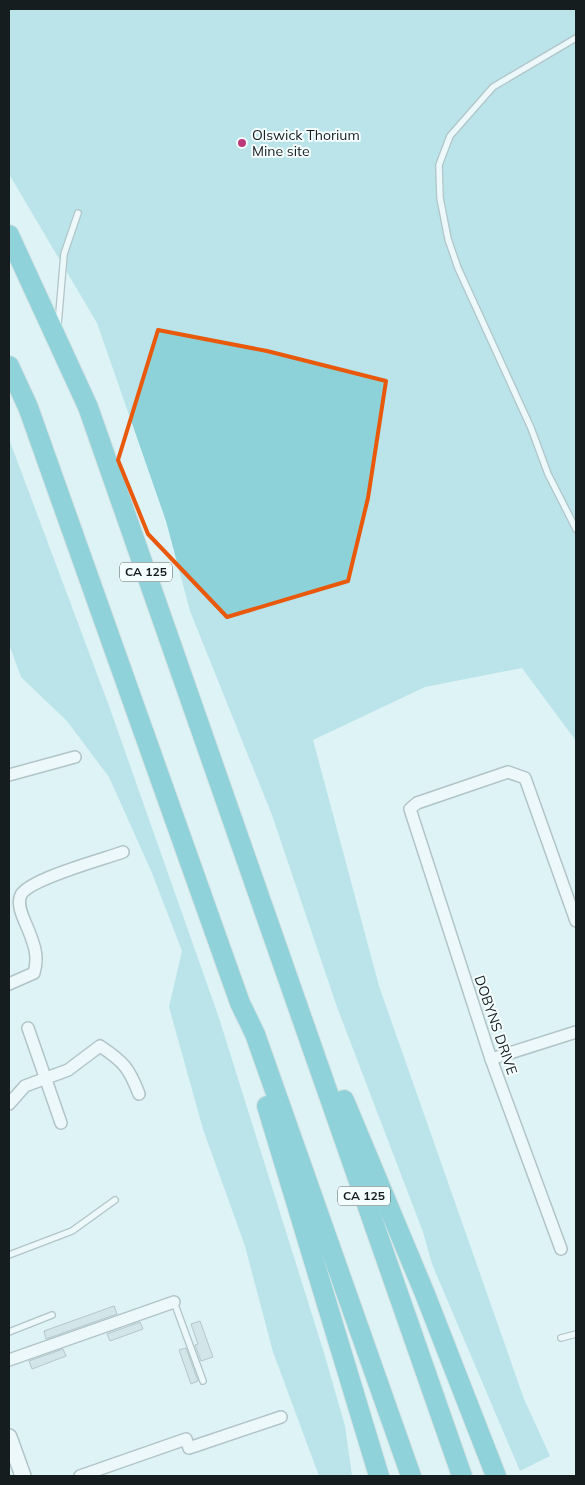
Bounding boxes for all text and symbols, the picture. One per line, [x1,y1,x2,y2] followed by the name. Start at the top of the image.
[252,126,360,160] place label: Olswick Thorium Mine site
[236,137,248,149] marker: Olswick Thorium Mine site
[120,562,172,582] road number: CA 125
[471,973,521,1077] street label: DOBYNS DRIVE
[338,1186,390,1206] road number: CA 125

